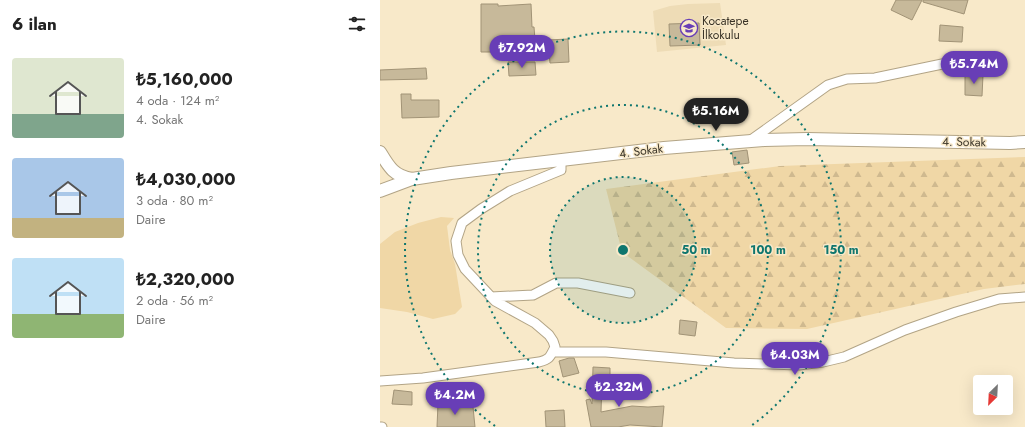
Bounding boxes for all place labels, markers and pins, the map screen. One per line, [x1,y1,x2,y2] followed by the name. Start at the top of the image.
[702,12,749,44] place label: Kocatepe İlkokulu
[679,18,699,38] school or university icon: Kocatepe İlkokulu
[489,35,555,69] pin: ₺7.92M
[941,51,1007,85] pin: ₺5.74M
[683,98,749,132] pin: ₺5.16M
[616,243,630,257] centre of rings
[762,342,828,376] pin: ₺4.03M
[586,374,652,408] pin: ₺2.32M
[427,382,483,416] pin: ₺4.2M

